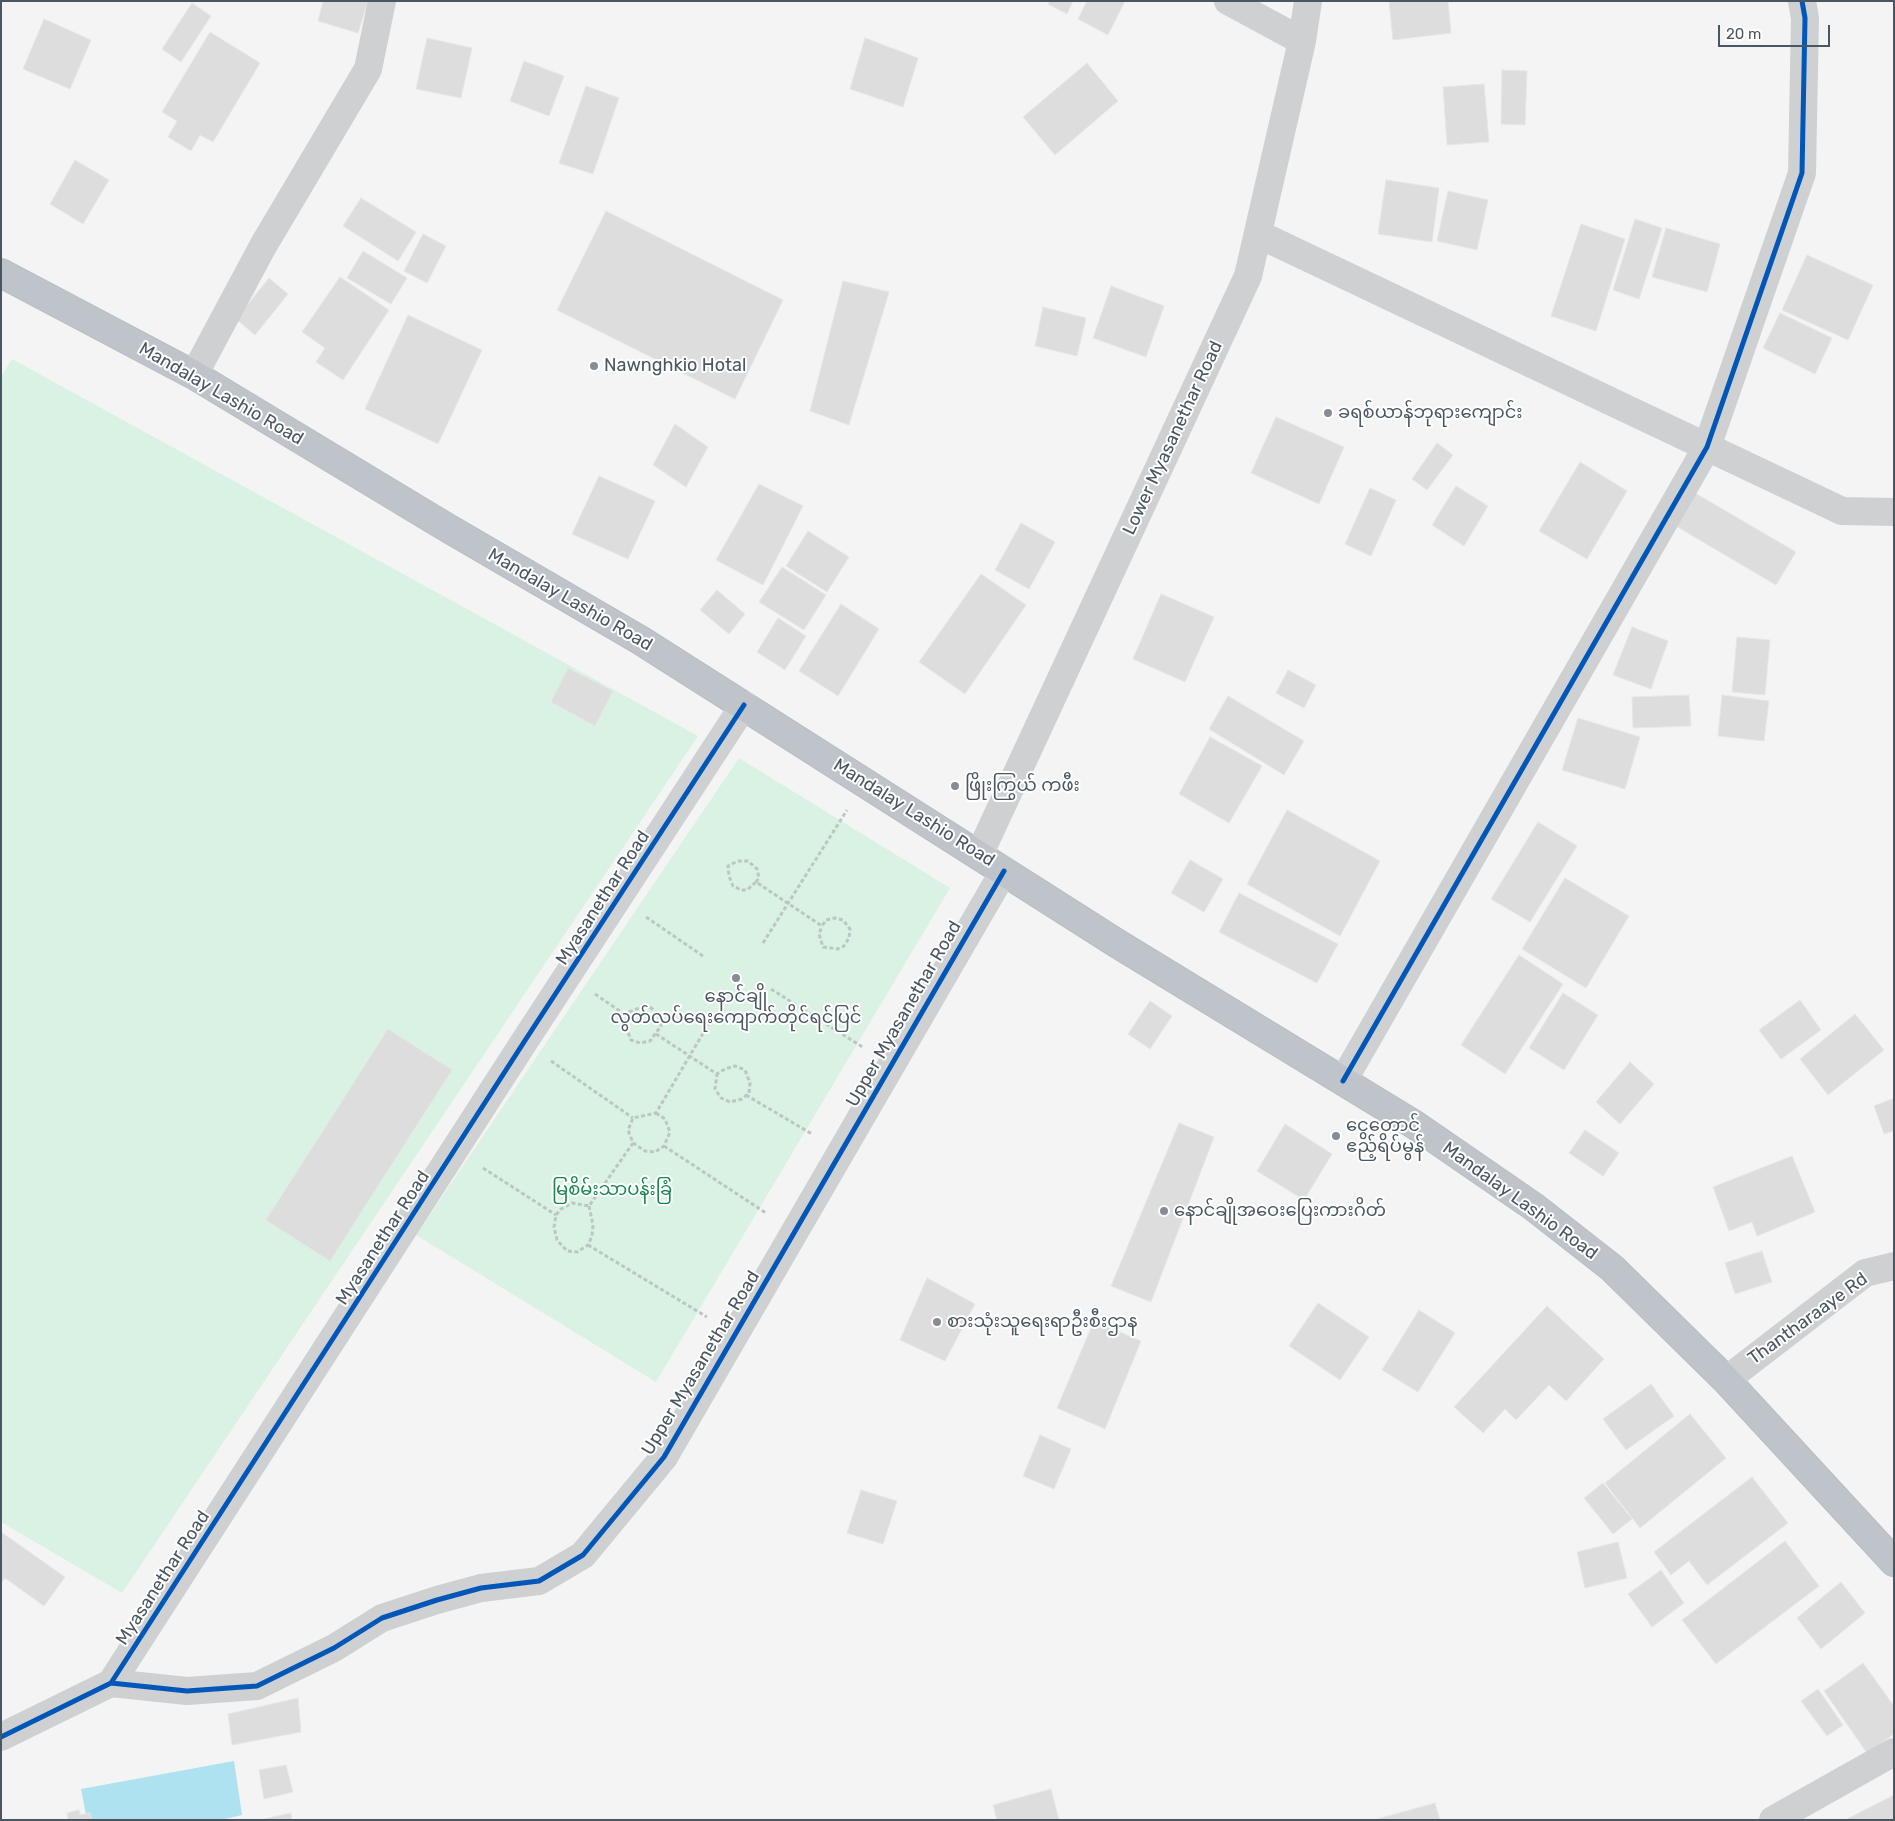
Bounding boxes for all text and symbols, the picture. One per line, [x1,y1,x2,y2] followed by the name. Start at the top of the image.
[1720,15,1832,47] scale bar
[1726,25,1761,43] text: 20 m
[135,338,307,450] street label: Mandalay Lashio Road
[1119,338,1227,538] street label: Lower Myasanethar Road
[604,355,746,377] place label: Nawnghkio Hotal
[588,360,600,372] marker: Nawnghkio Hotal
[1338,402,1523,424] place label: ခရစ်ယာန်ဘုရားကျောင်း
[1322,407,1334,419] marker: ခရစ်ယာန်ဘုရားကျောင်း
[484,544,656,656] street label: Mandalay Lashio Road
[829,755,999,871] street label: Mandalay Lashio Road
[965,775,1080,797] place label: ဖြိုးကြွယ် ကဖီး
[949,780,961,792] marker: ဖြိုးကြွယ် ကဖီး
[552,827,654,969] street label: Myasanethar Road
[842,917,966,1111] street label: Upper Myasanethar Road
[730,972,742,984] marker: နောင်ချို လွတ်လပ်ရေးကျောက်တိုင်ရင်ပြင်
[610,986,862,1028] place label: နောင်ချို လွတ်လပ်ရေးကျောက်တိုင်ရင်ပြင်
[1346,1115,1424,1158] place label: ငွေတောင် ဧည့်ရိပ်မွန်
[1330,1130,1342,1142] marker: ငွေတောင် ဧည့်ရိပ်မွန်
[1438,1138,1602,1264] street label: Mandalay Lashio Road
[332,1167,434,1309] street label: Myasanethar Road
[552,1179,672,1201] park label: မြစိမ်းသာပန်းခြံ
[1174,1200,1386,1222] place label: နောင်ချိုအဝေးပြေးကားဂိတ်
[1158,1205,1170,1217] marker: နောင်ချိုအဝေးပြေးကားဂိတ်
[637,1267,765,1459] street label: Upper Myasanethar Road
[1744,1268,1872,1370] street label: Thantharaaye Rd
[947,1311,1137,1333] place label: စားသုံးသူရေးရာဦးစီးဌာန
[931,1316,943,1328] marker: စားသုံးသူရေးရာဦးစီးဌာန
[112,1507,214,1649] street label: Myasanethar Road

